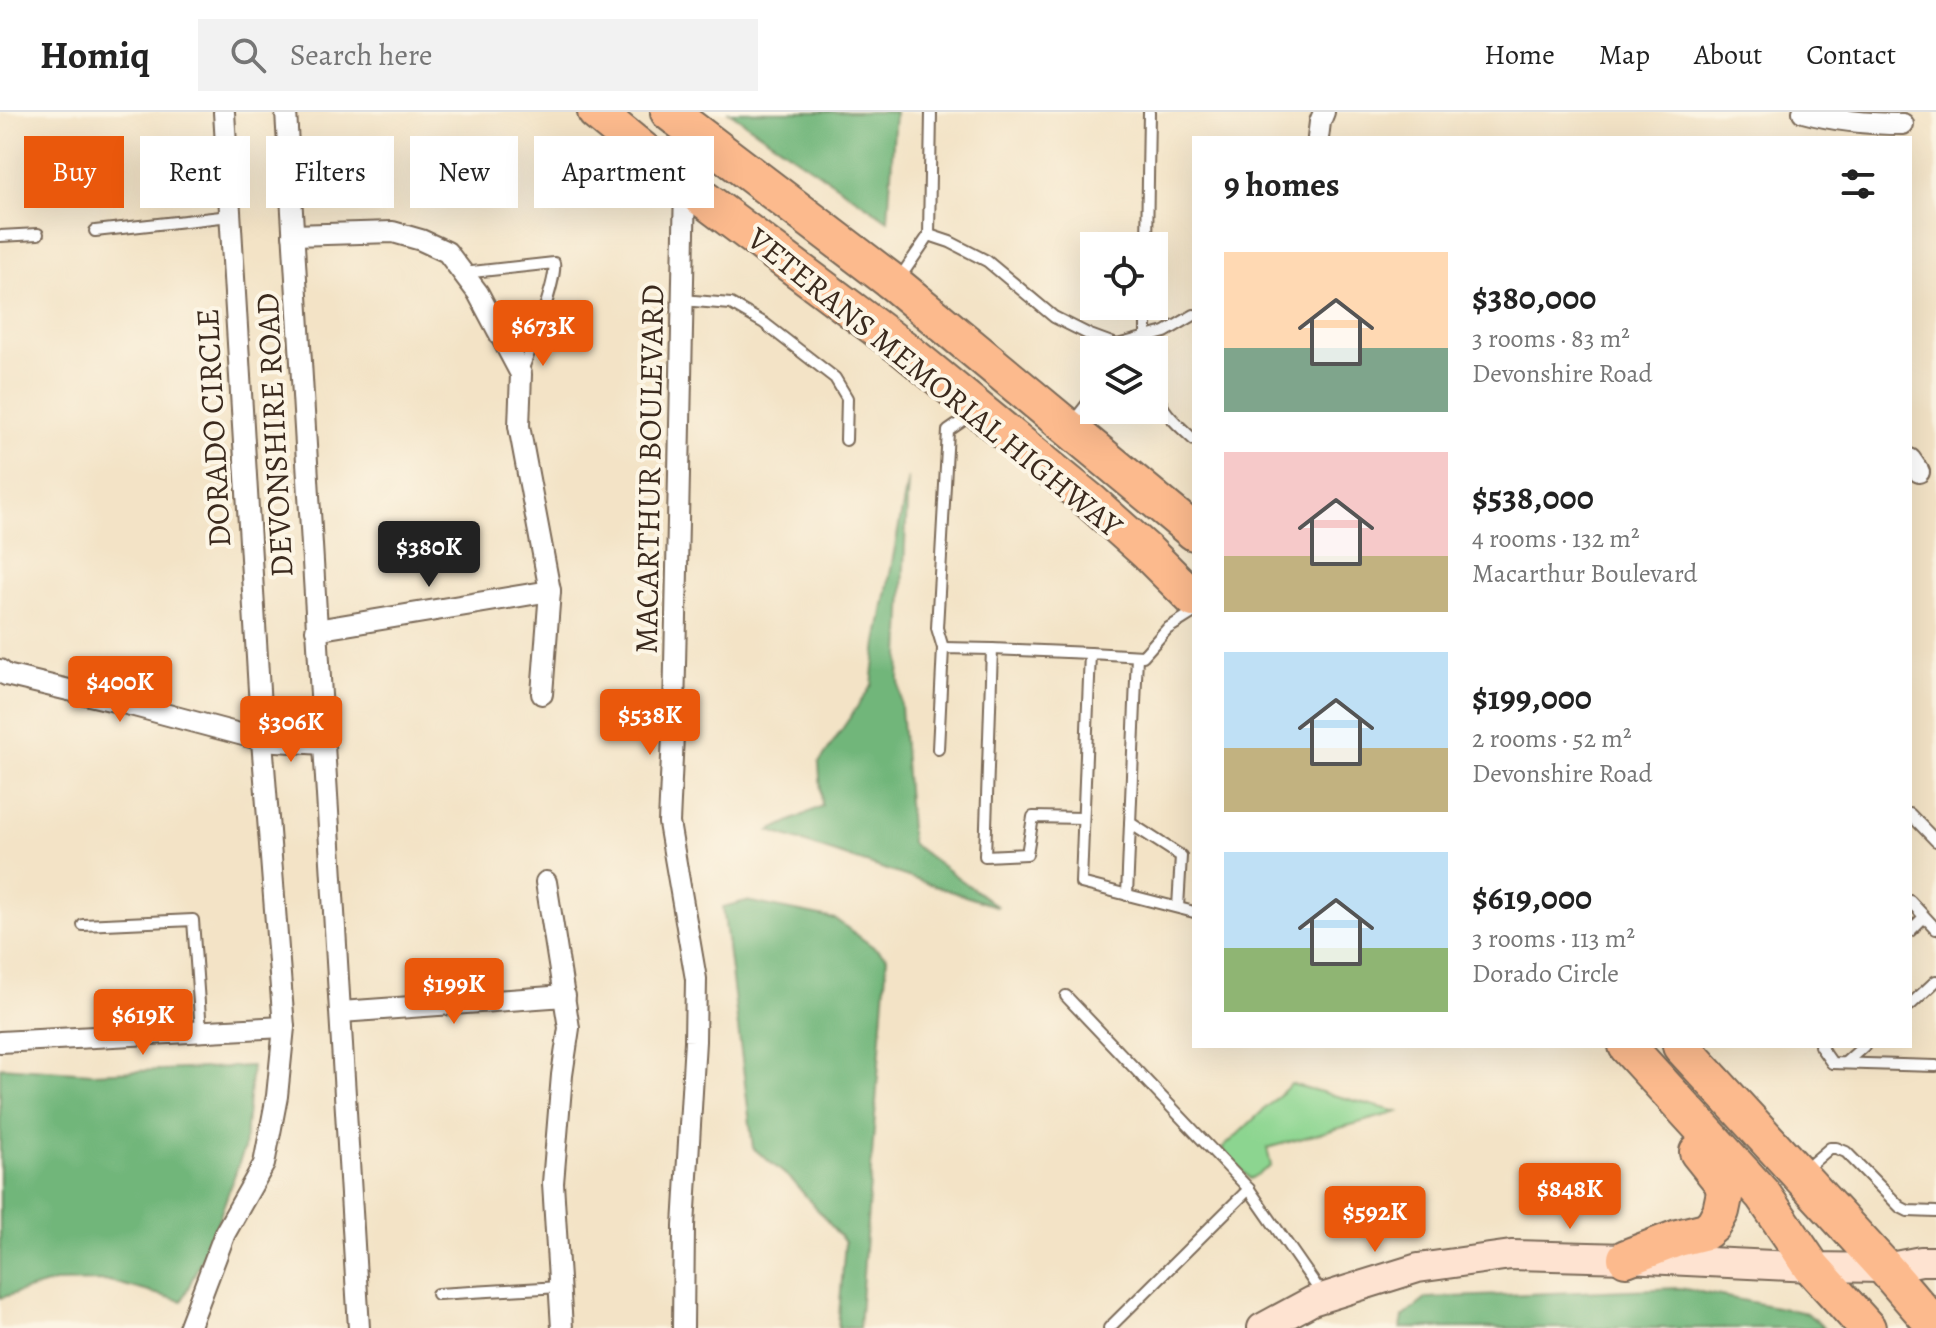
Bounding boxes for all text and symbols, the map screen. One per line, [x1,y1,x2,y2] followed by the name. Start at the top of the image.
[198,19,758,91] search box
[40,29,150,81] text: Homiq
[226,33,270,77] icon: search
[290,35,433,75] text: Search here
[1484,36,1555,74] text: Home
[1599,36,1650,74] text: Map
[1694,36,1762,74] text: About
[1806,36,1896,74] text: Contact
[24,136,124,208] chip: Buy
[140,136,250,208] chip: Rent
[266,136,394,208] chip: Filters
[410,136,518,208] chip: New
[534,136,714,208] chip: Apartment
[1224,161,1340,208] text: 9 homes
[1836,162,1880,206] icon: filters
[738,216,1132,548] street label: VETERANS MEMORIAL HIGHWAY
[1080,232,1168,424] map controls
[1080,232,1168,320] button: locate
[1472,274,1596,321] text: $380,000
[624,284,674,654] street label: MACARTHUR BOULEVARD
[1288,284,1384,380] icon: home
[245,292,303,578] street label: DEVONSHIRE ROAD
[487,300,599,368] pin: $673K
[185,307,241,549] street label: DORADO CIRCLE
[511,308,575,343] text: $673K
[1472,321,1630,356] text: 3 rooms · 83 m²
[1080,336,1168,424] button: layers
[1472,356,1653,391] text: Devonshire Road
[1472,474,1594,521] text: $538,000
[1288,484,1384,580] icon: home
[373,521,485,589] pin: $380K
[1472,521,1639,556] text: 4 rooms · 132 m²
[396,529,462,564] text: $380K
[1472,556,1698,591] text: Macarthur Boulevard
[64,656,176,724] pin: $400K
[86,664,154,699] text: $400K
[1472,674,1592,721] text: $199,000
[1288,684,1384,780] icon: home
[594,689,706,757] pin: $538K
[235,696,347,764] pin: $306K
[618,697,682,732] text: $538K
[258,704,324,739] text: $306K
[1472,721,1631,756] text: 2 rooms · 52 m²
[1472,756,1653,791] text: Devonshire Road
[1472,874,1592,921] text: $619,000
[1288,884,1384,980] icon: home
[1472,921,1635,956] text: 3 rooms · 113 m²
[1472,956,1619,991] text: Dorado Circle
[398,958,510,1026] pin: $199K
[423,966,485,1001] text: $199K
[87,989,199,1057] pin: $619K
[112,997,174,1032] text: $619K
[1514,1163,1626,1231] pin: $848K
[1537,1171,1603,1206] text: $848K
[1319,1186,1431,1254] pin: $592K
[1343,1194,1407,1229] text: $592K

